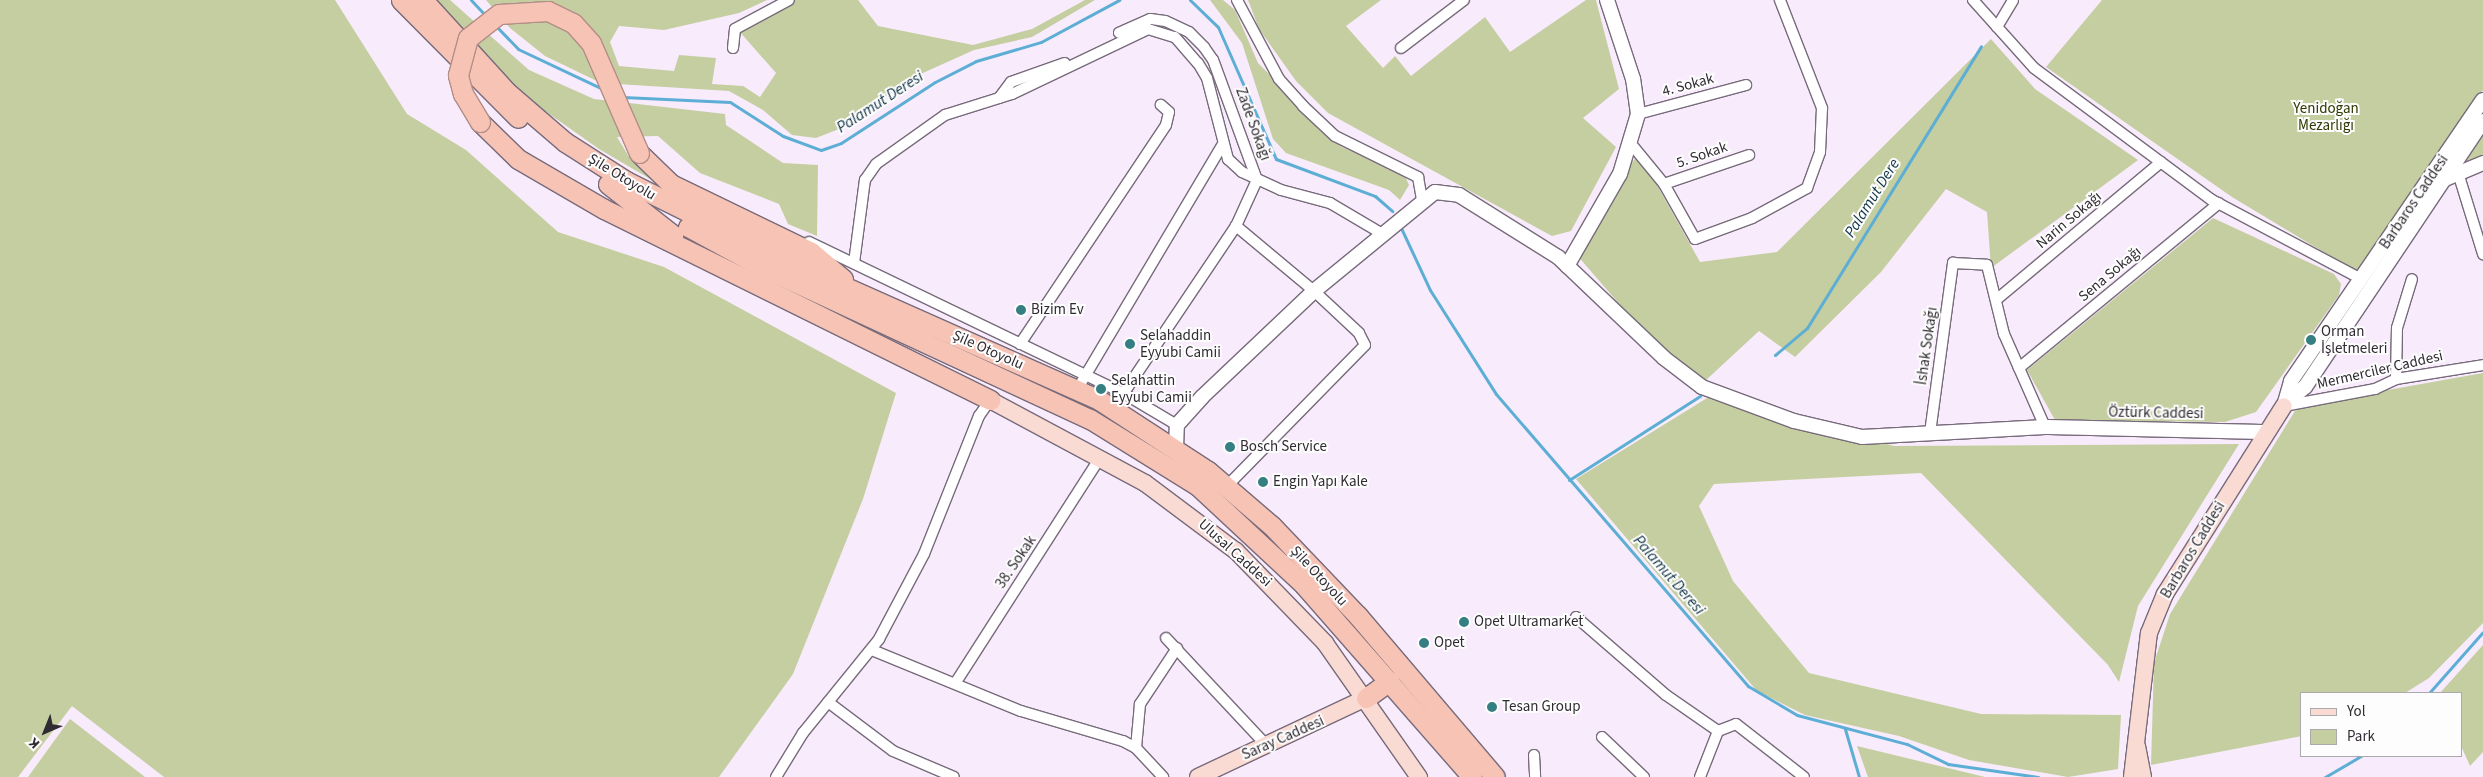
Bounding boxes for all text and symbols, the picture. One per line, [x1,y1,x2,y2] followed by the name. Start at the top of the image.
[833,67,927,137] water label: Palamut Deresi
[1660,70,1716,100] street label: 4. Sokak
[1231,85,1275,163] street label: Zade Sokağı
[2293,99,2359,134] park label: Yenidoğan Mezarlığı
[1674,138,1730,172] street label: 5. Sokak
[585,150,659,204] street label: Şile Otoyolu
[2376,151,2452,253] street label: Barbaros Caddesi
[1840,155,1904,241] water label: Palamut Dere
[2033,188,2105,252] street label: Narin Sokağı
[2075,243,2145,305] street label: Sena Sokağı
[1031,301,1084,319] place label: Bizim Ev
[1015,304,1027,316] marker: Bizim Ev
[1913,306,1941,386] street label: İshak Sokağı
[2321,322,2387,357] place label: Orman İşletmeleri
[950,326,1026,374] street label: Şile Otoyolu
[1140,326,1221,361] place label: Selahaddin Eyyubi Camii
[2305,334,2317,346] marker: Orman İşletmeleri
[1124,338,1136,350] marker: Selahaddin Eyyubi Camii
[2315,347,2445,393] street label: Mermerciler Caddesi
[1111,371,1192,406] place label: Selahattin Eyyubi Camii
[1095,383,1107,395] marker: Selahattin Eyyubi Camii
[2108,403,2204,423] street label: Öztürk Caddesi
[1240,438,1327,456] place label: Bosch Service
[1224,441,1236,453] marker: Bosch Service
[1273,473,1368,491] place label: Engin Yapı Kale
[1257,476,1269,488] marker: Engin Yapı Kale
[2157,498,2229,602] street label: Barbaros Caddesi
[1195,515,1275,591] street label: Ulusal Caddesi
[1629,531,1709,619] water label: Palamut Deresi
[992,532,1040,592] street label: 38. Sokak
[1287,542,1351,610] street label: Şile Otoyolu
[1474,613,1583,631] place label: Opet Ultramarket
[1458,616,1470,628] marker: Opet Ultramarket
[1434,634,1465,652] place label: Opet
[1418,637,1430,649] marker: Opet
[2300,692,2463,757] legend
[1502,698,1580,716] place label: Tesan Group
[1486,701,1498,713] marker: Tesan Group
[2347,701,2365,722] text: Yol
[20,707,70,757] north arrow
[1239,712,1327,764] street label: Saray Caddesi
[2347,726,2375,747] text: Park
[25,733,45,753] text: K

